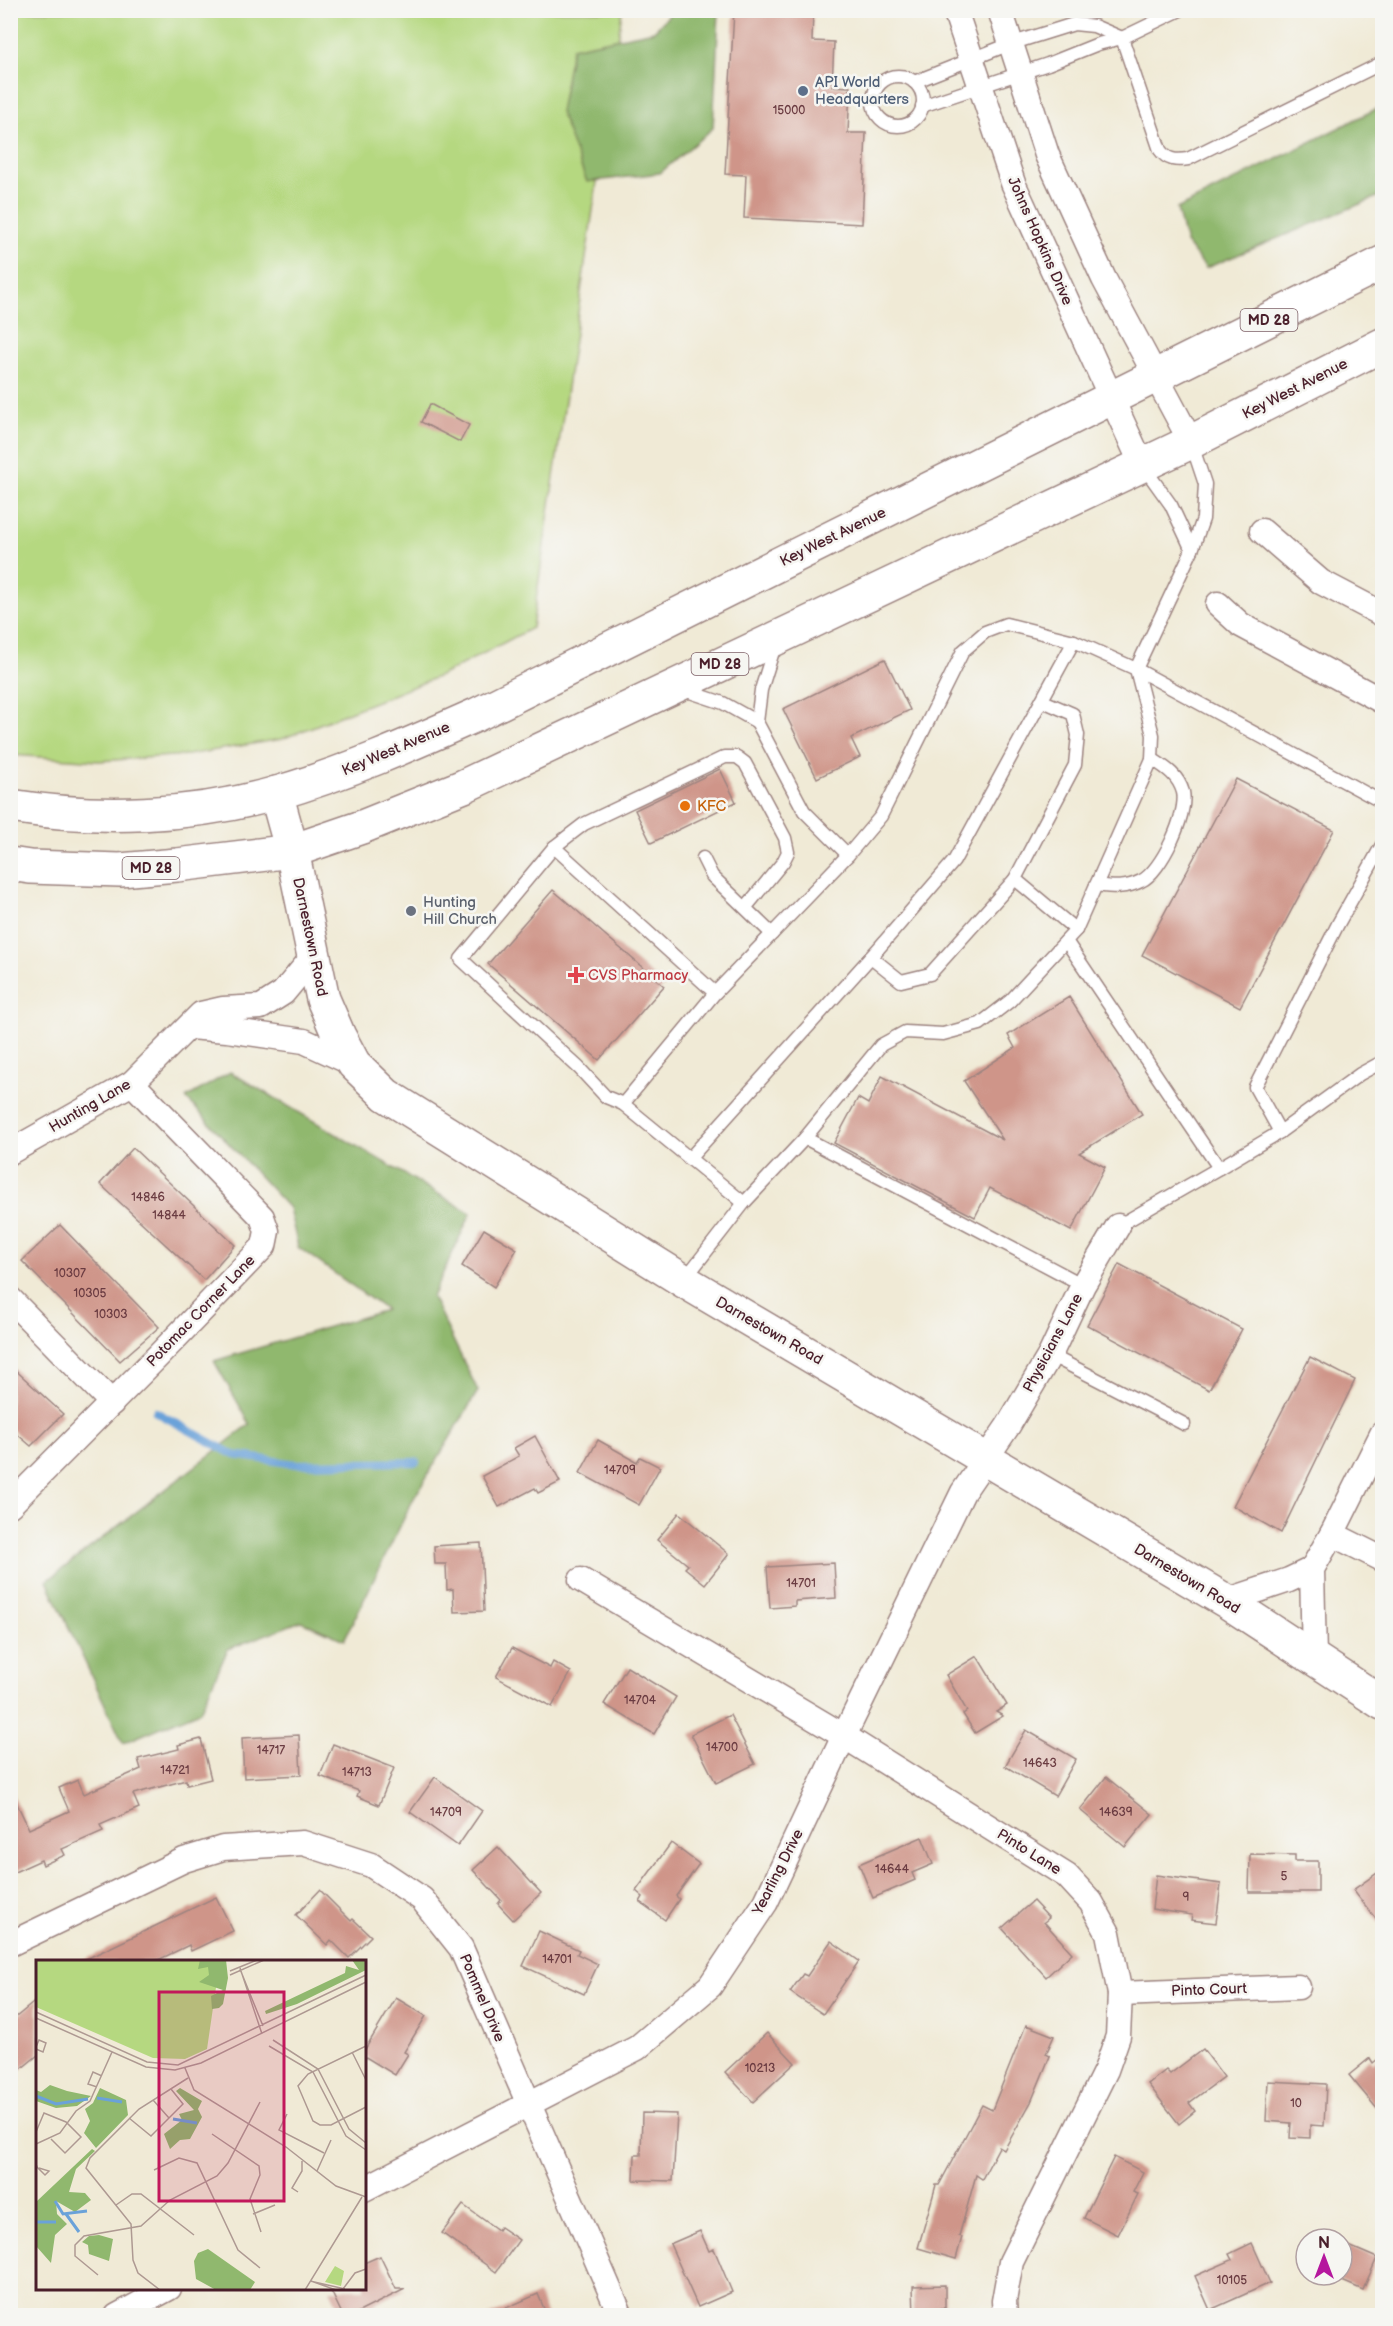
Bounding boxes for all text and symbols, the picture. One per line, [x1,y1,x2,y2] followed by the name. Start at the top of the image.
[815,73,910,109] place label: API World Headquarters
[796,84,810,98] marker: API World Headquarters
[773,103,805,118] house number: 15000
[1003,174,1077,308] street label: Johns Hopkins Drive
[1240,309,1298,331] road number: MD 28
[1239,354,1351,424] street label: Key West Avenue
[777,503,889,571] street label: Key West Avenue
[692,653,748,675] road number: MD 28
[339,718,453,780] street label: Key West Avenue
[697,797,727,816] place label: KFC
[678,799,692,813] marker: KFC
[122,857,180,879] road number: MD 28
[288,876,332,998] street label: Darnestown Road
[423,893,497,929] place label: Hunting Hill Church
[404,904,418,918] marker: Hunting Hill Church
[588,966,688,985] place label: CVS Pharmacy
[569,968,583,982] marker: CVS Pharmacy
[46,1075,134,1137] street label: Hunting Lane
[131,1190,165,1205] house number: 14846
[152,1208,186,1223] house number: 14844
[143,1251,259,1371] street label: Potomac Corner Lane
[54,1266,86,1281] house number: 10307
[73,1286,107,1301] house number: 10305
[1019,1290,1087,1396] street label: Physicians Lane
[712,1293,826,1369] street label: Darnestown Road
[94,1307,128,1322] house number: 10303
[604,1463,636,1478] house number: 14709
[1130,1540,1244,1618] street label: Darnestown Road
[786,1576,816,1591] house number: 14701
[624,1693,657,1708] house number: 14704
[706,1740,738,1755] house number: 14700
[257,1743,285,1758] house number: 14717
[1023,1756,1057,1771] house number: 14643
[160,1763,190,1778] house number: 14721
[342,1765,372,1780] house number: 14713
[430,1805,462,1820] house number: 14709
[1099,1805,1133,1820] house number: 14639
[993,1825,1065,1879] street label: Pinto Lane
[748,1826,808,1919] street label: Yearling Drive
[875,1862,910,1877] house number: 14644
[1281,1869,1288,1884] house number: 5
[1183,1890,1190,1905] house number: 9
[455,1951,509,2045] street label: Pommel Drive
[542,1952,572,1967] house number: 14701
[36,1960,366,2290] inset map
[1171,1979,1248,2001] street label: Pinto Court
[745,2061,775,2076] house number: 10213
[1290,2096,1302,2111] house number: 10
[1294,2227,1354,2287] north arrow
[1318,2234,1330,2253] text: N
[1217,2273,1247,2288] house number: 10105

